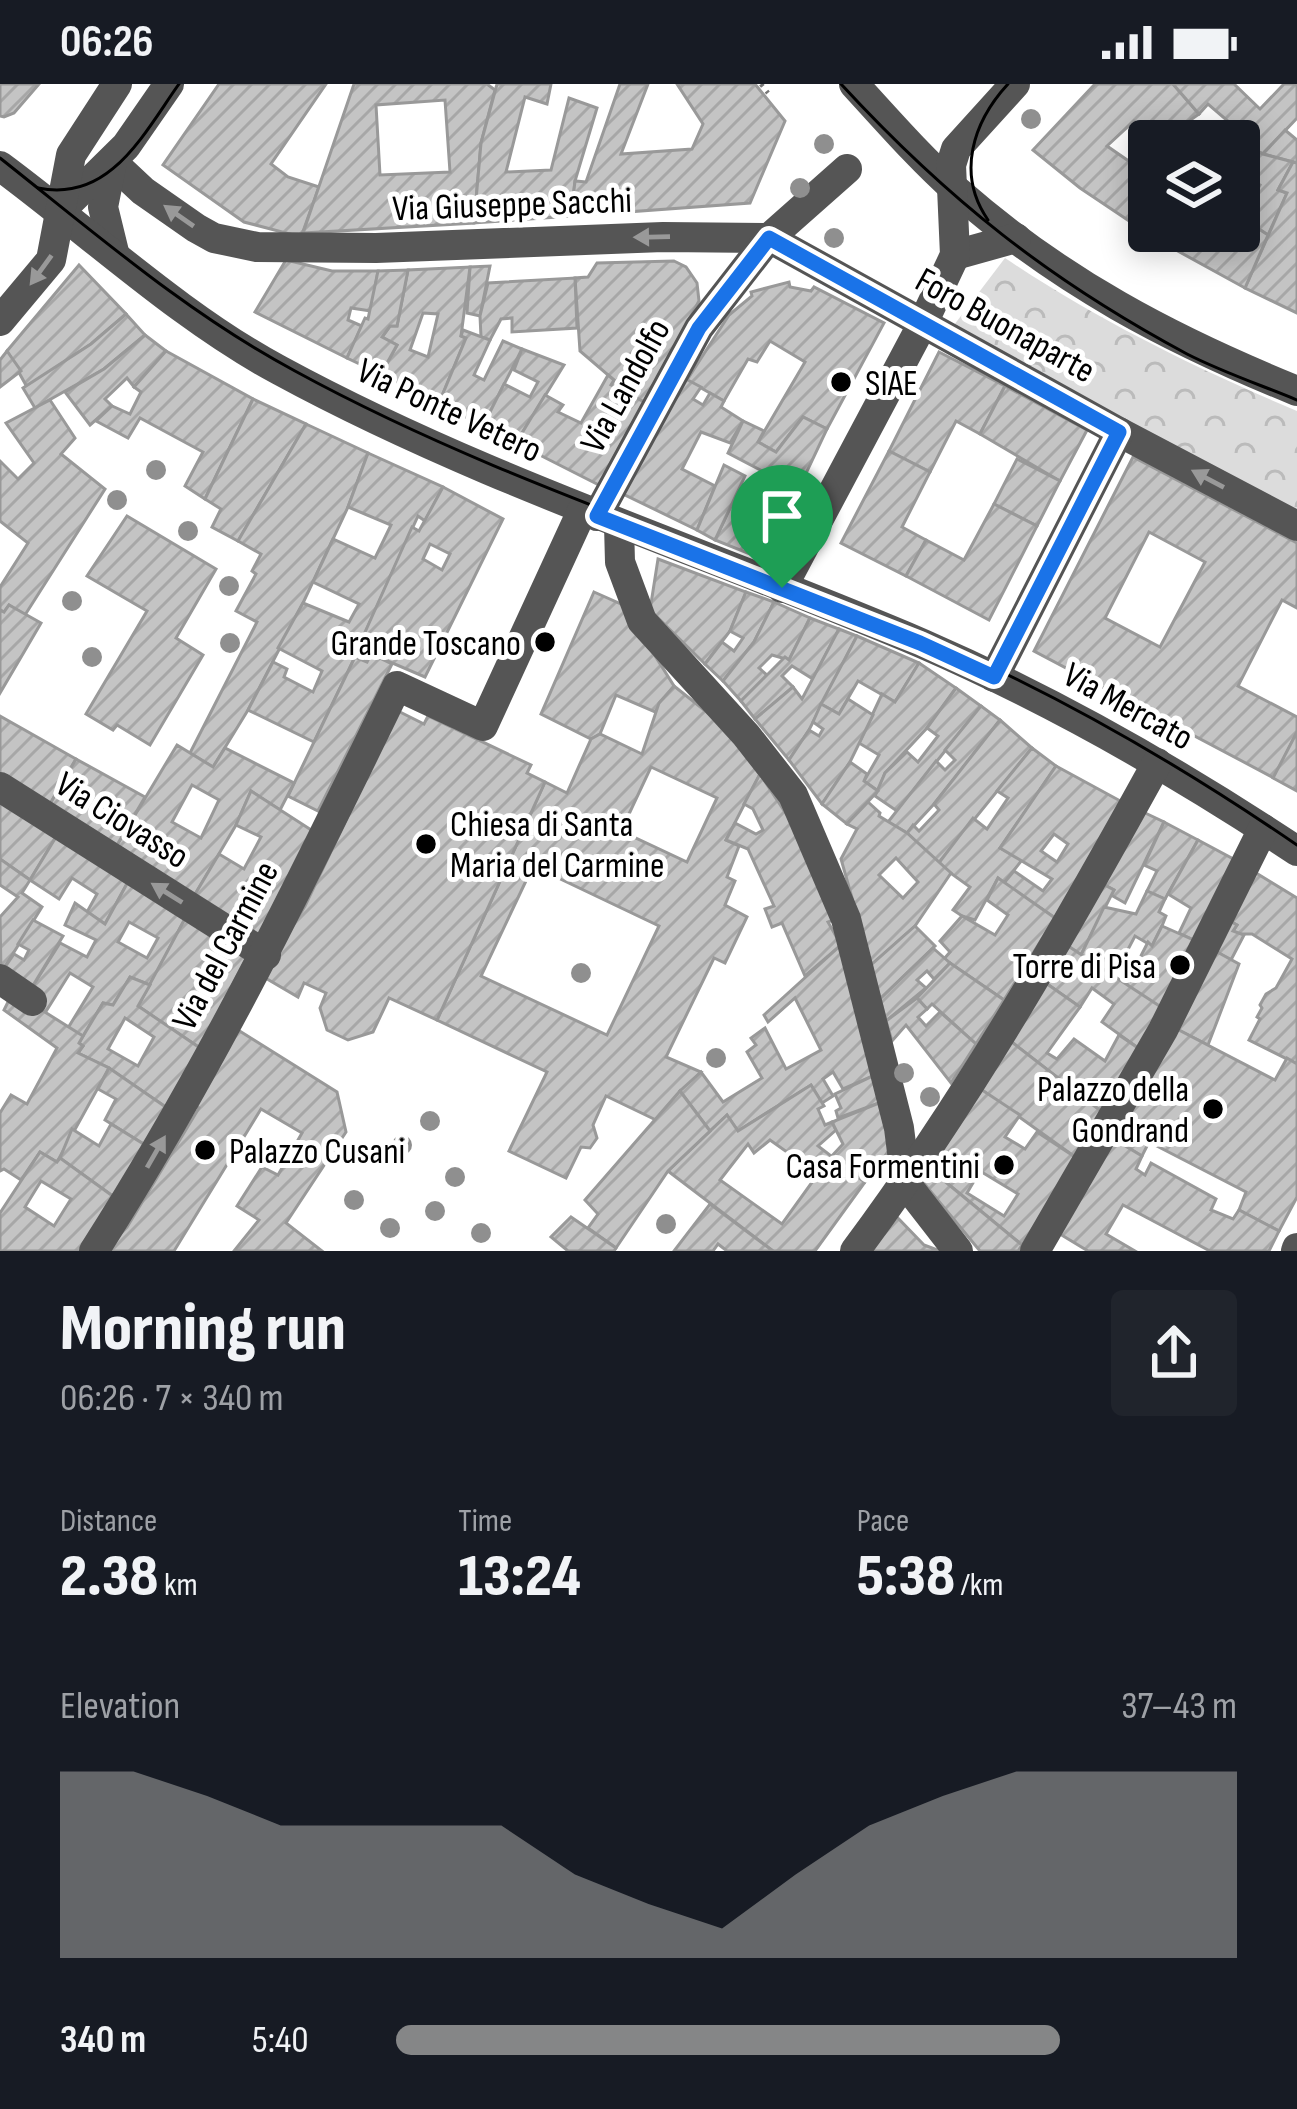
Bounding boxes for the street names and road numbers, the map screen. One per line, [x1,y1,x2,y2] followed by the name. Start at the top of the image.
[392,180,633,231] street label: Via Giuseppe Sacchi
[908,259,1102,393] street label: Foro Buonaparte
[572,312,680,461] street label: Via Landolfo
[350,350,548,473] street label: Via Ponte Vetero
[1055,654,1200,760] street label: Via Mercato
[47,763,196,879] street label: Via Ciovasso
[164,854,289,1038] street label: Via del Carmine

